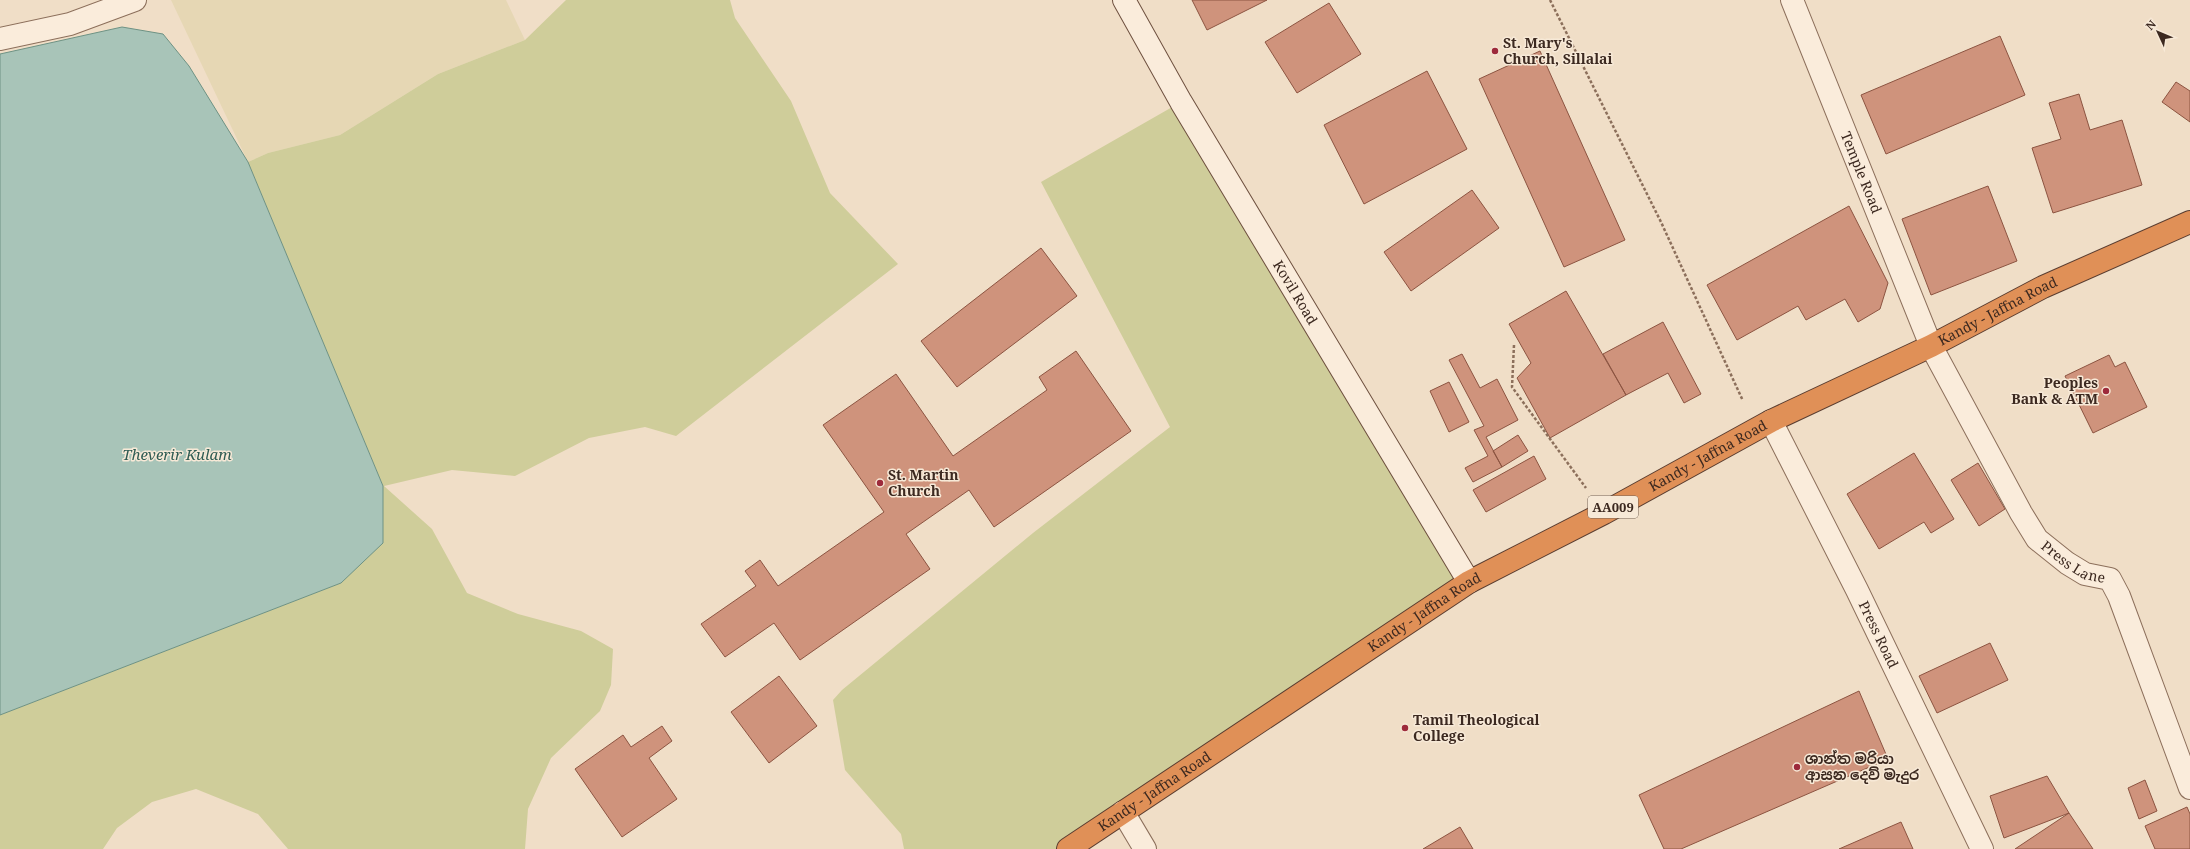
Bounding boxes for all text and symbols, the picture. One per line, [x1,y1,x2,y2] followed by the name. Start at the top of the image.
[2138,12,2178,52] north arrow
[2142,16,2159,33] text: N
[1503,33,1612,68] place label: St. Mary's Church, Sillalai
[1490,46,1500,56] marker: St. Mary's Church, Sillalai
[1837,129,1887,216] street label: Temple Road
[1269,257,1323,328] street label: Kovil Road
[1935,272,2060,350] street label: Kandy - Jaffna Road
[2011,373,2098,408] place label: Peoples Bank & ATM
[2101,386,2111,396] marker: Peoples Bank & ATM
[1645,415,1770,495] street label: Kandy - Jaffna Road
[122,444,232,464] water label: Theverir Kulam
[888,465,959,500] place label: St. Martin Church
[875,478,885,488] marker: St. Martin Church
[1588,496,1638,518] road number: AA009
[2038,536,2107,587] street label: Press Lane
[1364,567,1484,656] street label: Kandy - Jaffna Road
[1855,597,1903,671] street label: Press Road
[1413,710,1540,745] place label: Tamil Theological College
[1400,723,1410,733] marker: Tamil Theological College
[1094,746,1215,835] street label: Kandy - Jaffna Road
[1805,749,1919,784] place label: ශාන්ත මරියා ආසන දෙව් මැදුර
[1792,762,1802,772] marker: ශාන්ත මරියා ආසන දෙව් මැදුර

